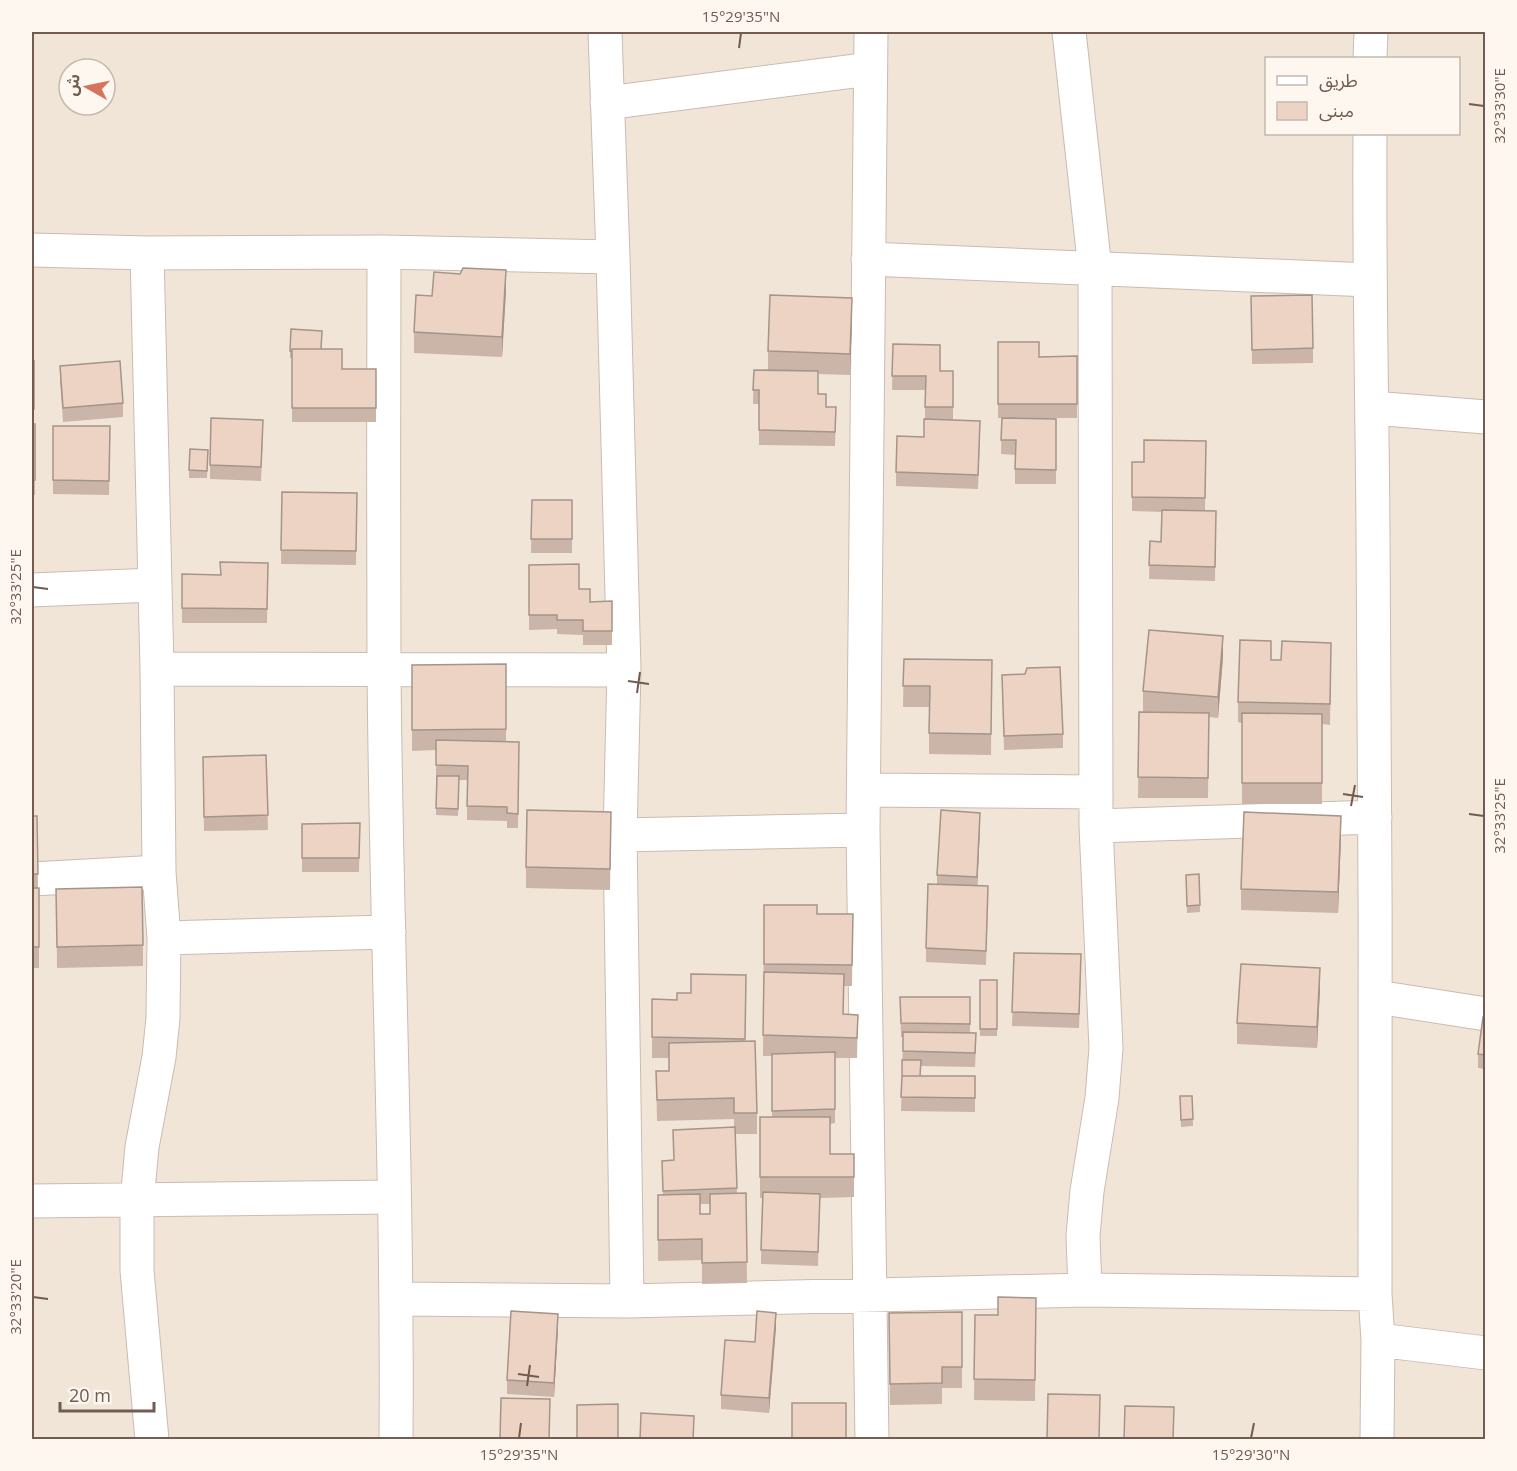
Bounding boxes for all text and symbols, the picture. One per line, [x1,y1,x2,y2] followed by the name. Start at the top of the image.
[702,6,780,26] text: 15°29'35"N
[57,57,117,117] north arrow
[1265,57,1460,135] legend
[1319,68,1358,92] text: طريق
[1489,68,1509,144] text: 32°33'30"E
[60,72,85,97] text: ش
[1319,98,1354,122] text: مبنى
[5,549,25,625] text: 32°33'25"E
[1489,778,1509,854] text: 32°33'25"E
[5,1259,25,1335] text: 32°33'20"E
[60,1375,154,1413] scale bar
[69,1383,111,1407] text: 20 m
[480,1444,558,1464] text: 15°29'35"N
[1212,1444,1290,1464] text: 15°29'30"N

